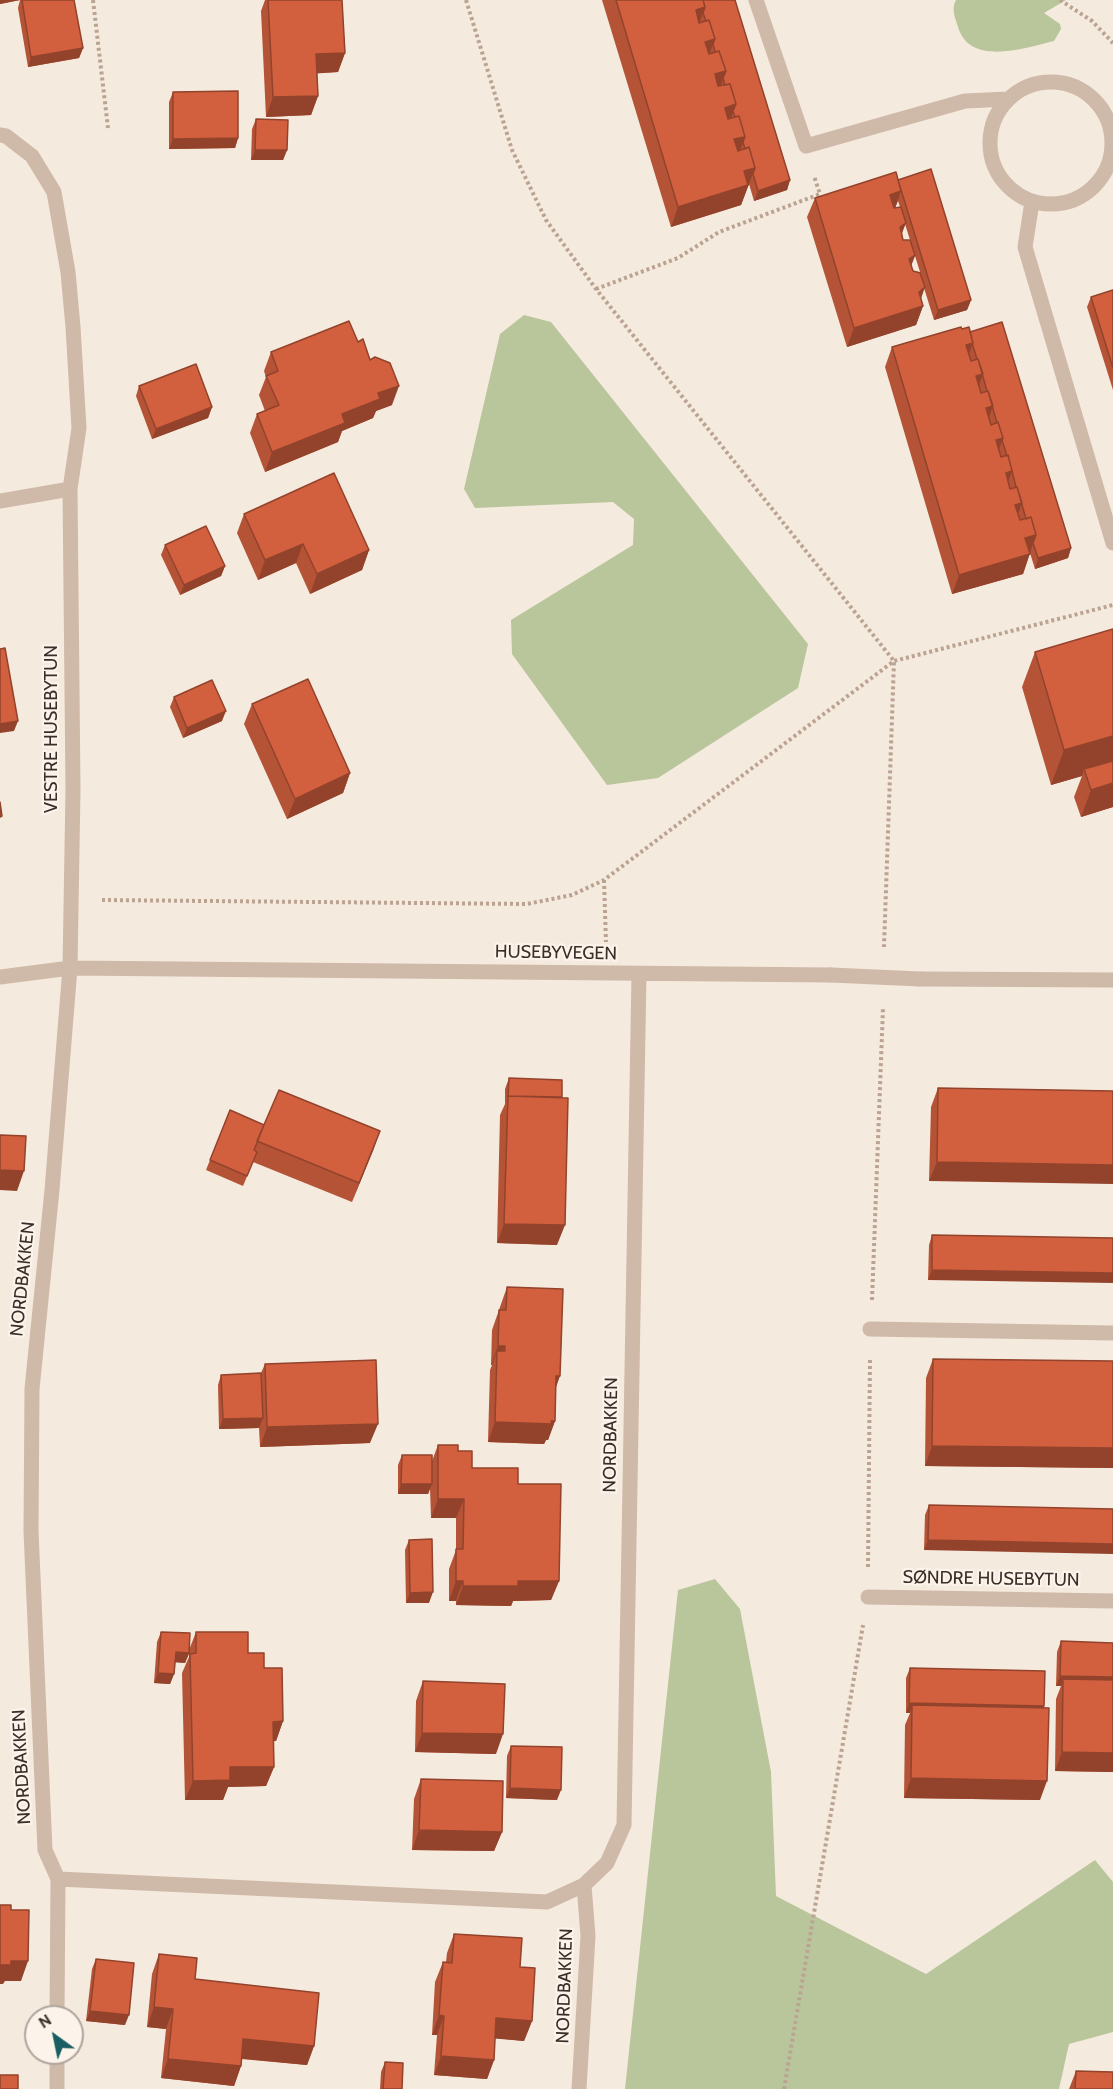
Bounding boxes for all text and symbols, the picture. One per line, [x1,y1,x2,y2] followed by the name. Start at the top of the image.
[41,645,63,813] street label: VESTRE HUSEBYTUN
[495,941,617,965] street label: HUSEBYVEGEN
[6,1221,40,1337] street label: NORDBAKKEN
[599,1377,623,1493] street label: NORDBAKKEN
[902,1567,1080,1591] street label: SØNDRE HUSEBYTUN
[8,1709,36,1825] street label: NORDBAKKEN
[552,1928,578,2044] street label: NORDBAKKEN
[24,2005,84,2065] north arrow
[35,2010,55,2032] text: N

